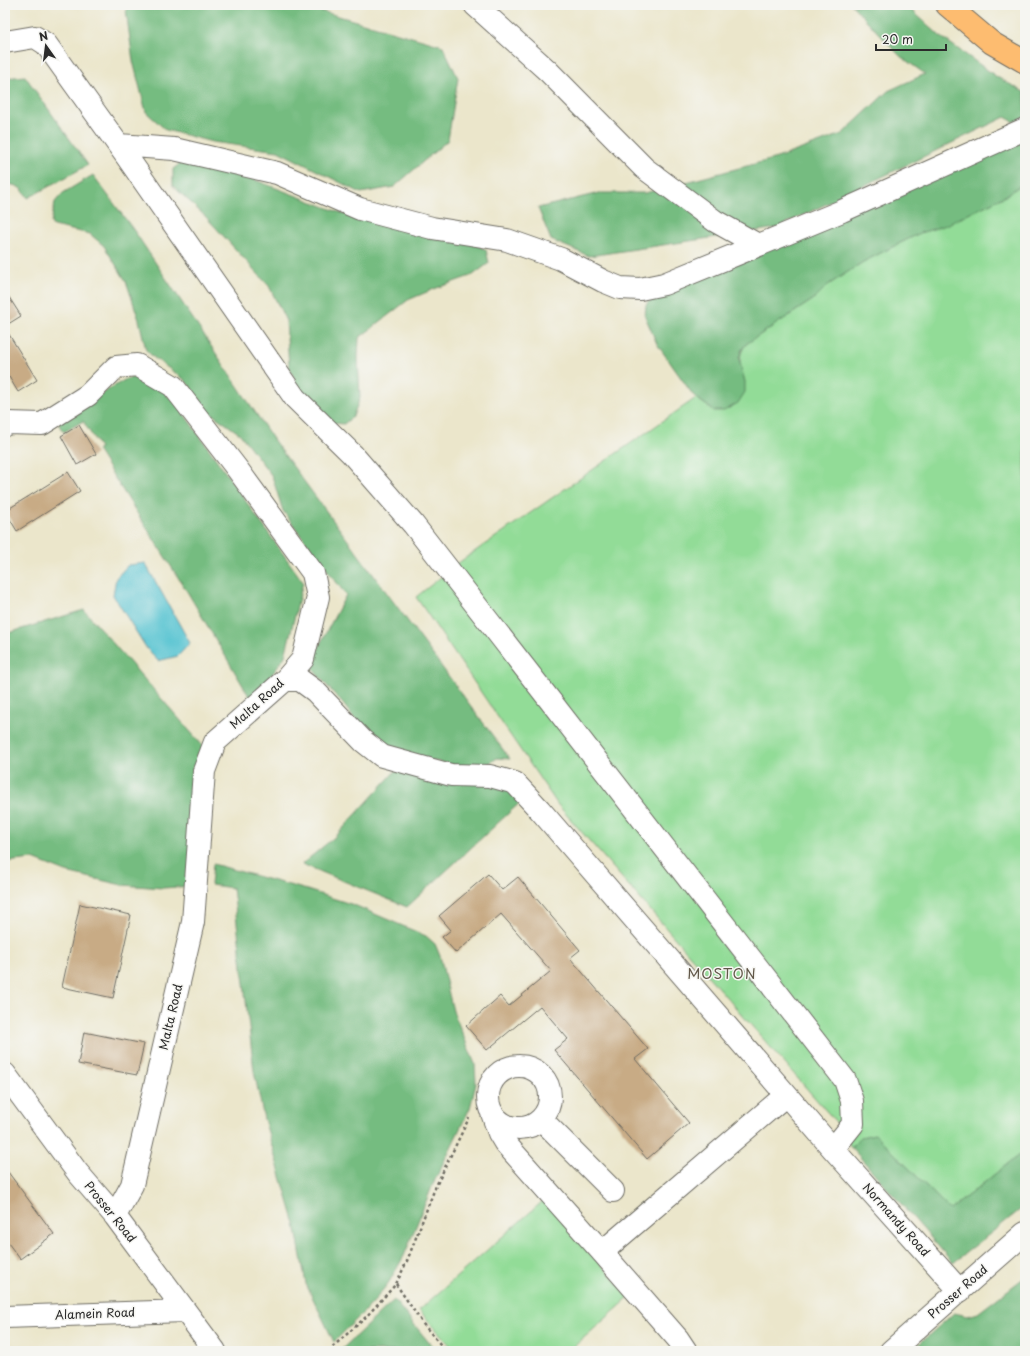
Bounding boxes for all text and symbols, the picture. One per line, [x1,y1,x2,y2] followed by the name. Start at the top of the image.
[26,26,66,66] north arrow
[37,26,50,45] text: N
[876,26,946,52] scale bar
[882,30,913,48] text: 20 m
[225,674,287,733] street label: Malta Road
[687,963,757,984] district label: MOSTON
[154,982,186,1052] street label: Malta Road
[80,1177,141,1246] street label: Prosser Road
[859,1179,935,1260] street label: Normandy Road
[923,1260,991,1322] street label: Prosser Road
[54,1303,135,1323] street label: Alamein Road

